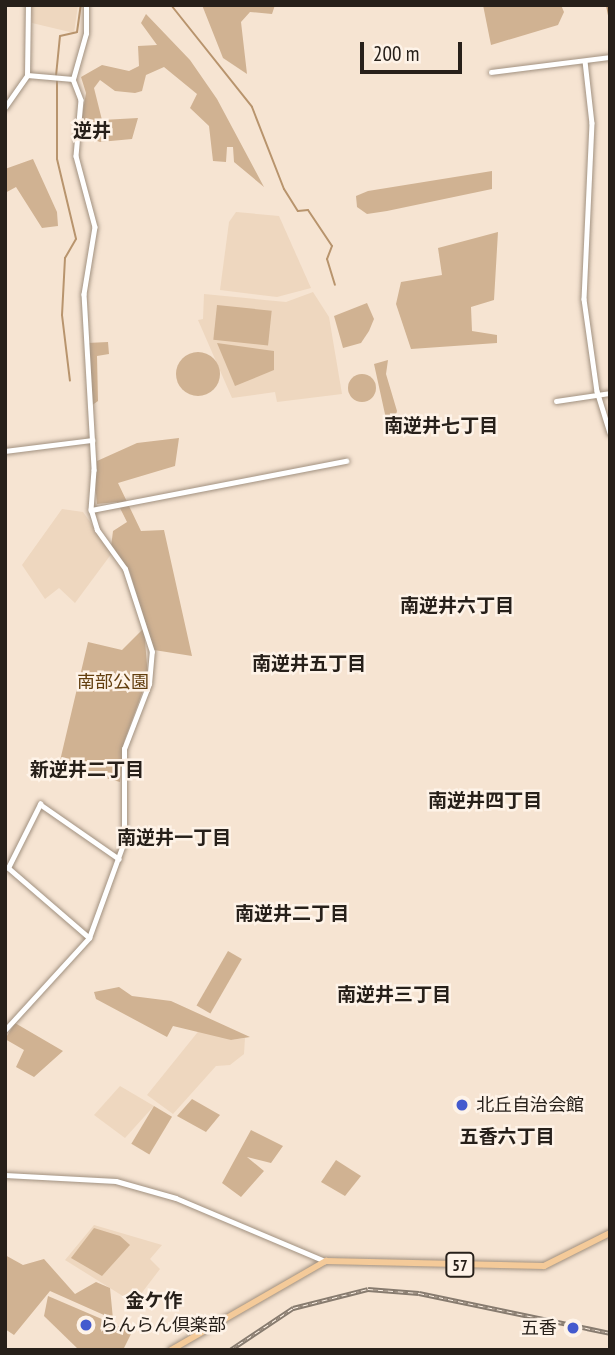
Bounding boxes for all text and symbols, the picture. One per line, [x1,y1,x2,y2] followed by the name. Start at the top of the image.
[363,28,464,72] scale bar
[373,40,419,67] text: 200 m
[73,120,111,142] district label: 逆井
[384,415,498,437] district label: 南逆井七丁目
[400,595,514,617] district label: 南逆井六丁目
[252,653,366,675] district label: 南逆井五丁目
[77,671,149,693] park label: 南部公園
[30,759,144,781] district label: 新逆井二丁目
[428,790,542,812] district label: 南逆井四丁目
[117,827,231,849] district label: 南逆井一丁目
[235,903,349,925] district label: 南逆井二丁目
[337,984,451,1006] district label: 南逆井三丁目
[476,1094,584,1116] place label: 北丘自治会館
[454,1097,470,1113] marker: 北丘自治会館
[460,1126,554,1148] district label: 五香六丁目
[444,1252,476,1278] road number: 57
[126,1290,182,1312] district label: 金ケ作
[100,1314,226,1336] place label: らんらん倶楽部
[78,1317,94,1333] marker: らんらん倶楽部
[521,1317,557,1339] place label: 五香
[563,1318,583,1338] marker: 五香

